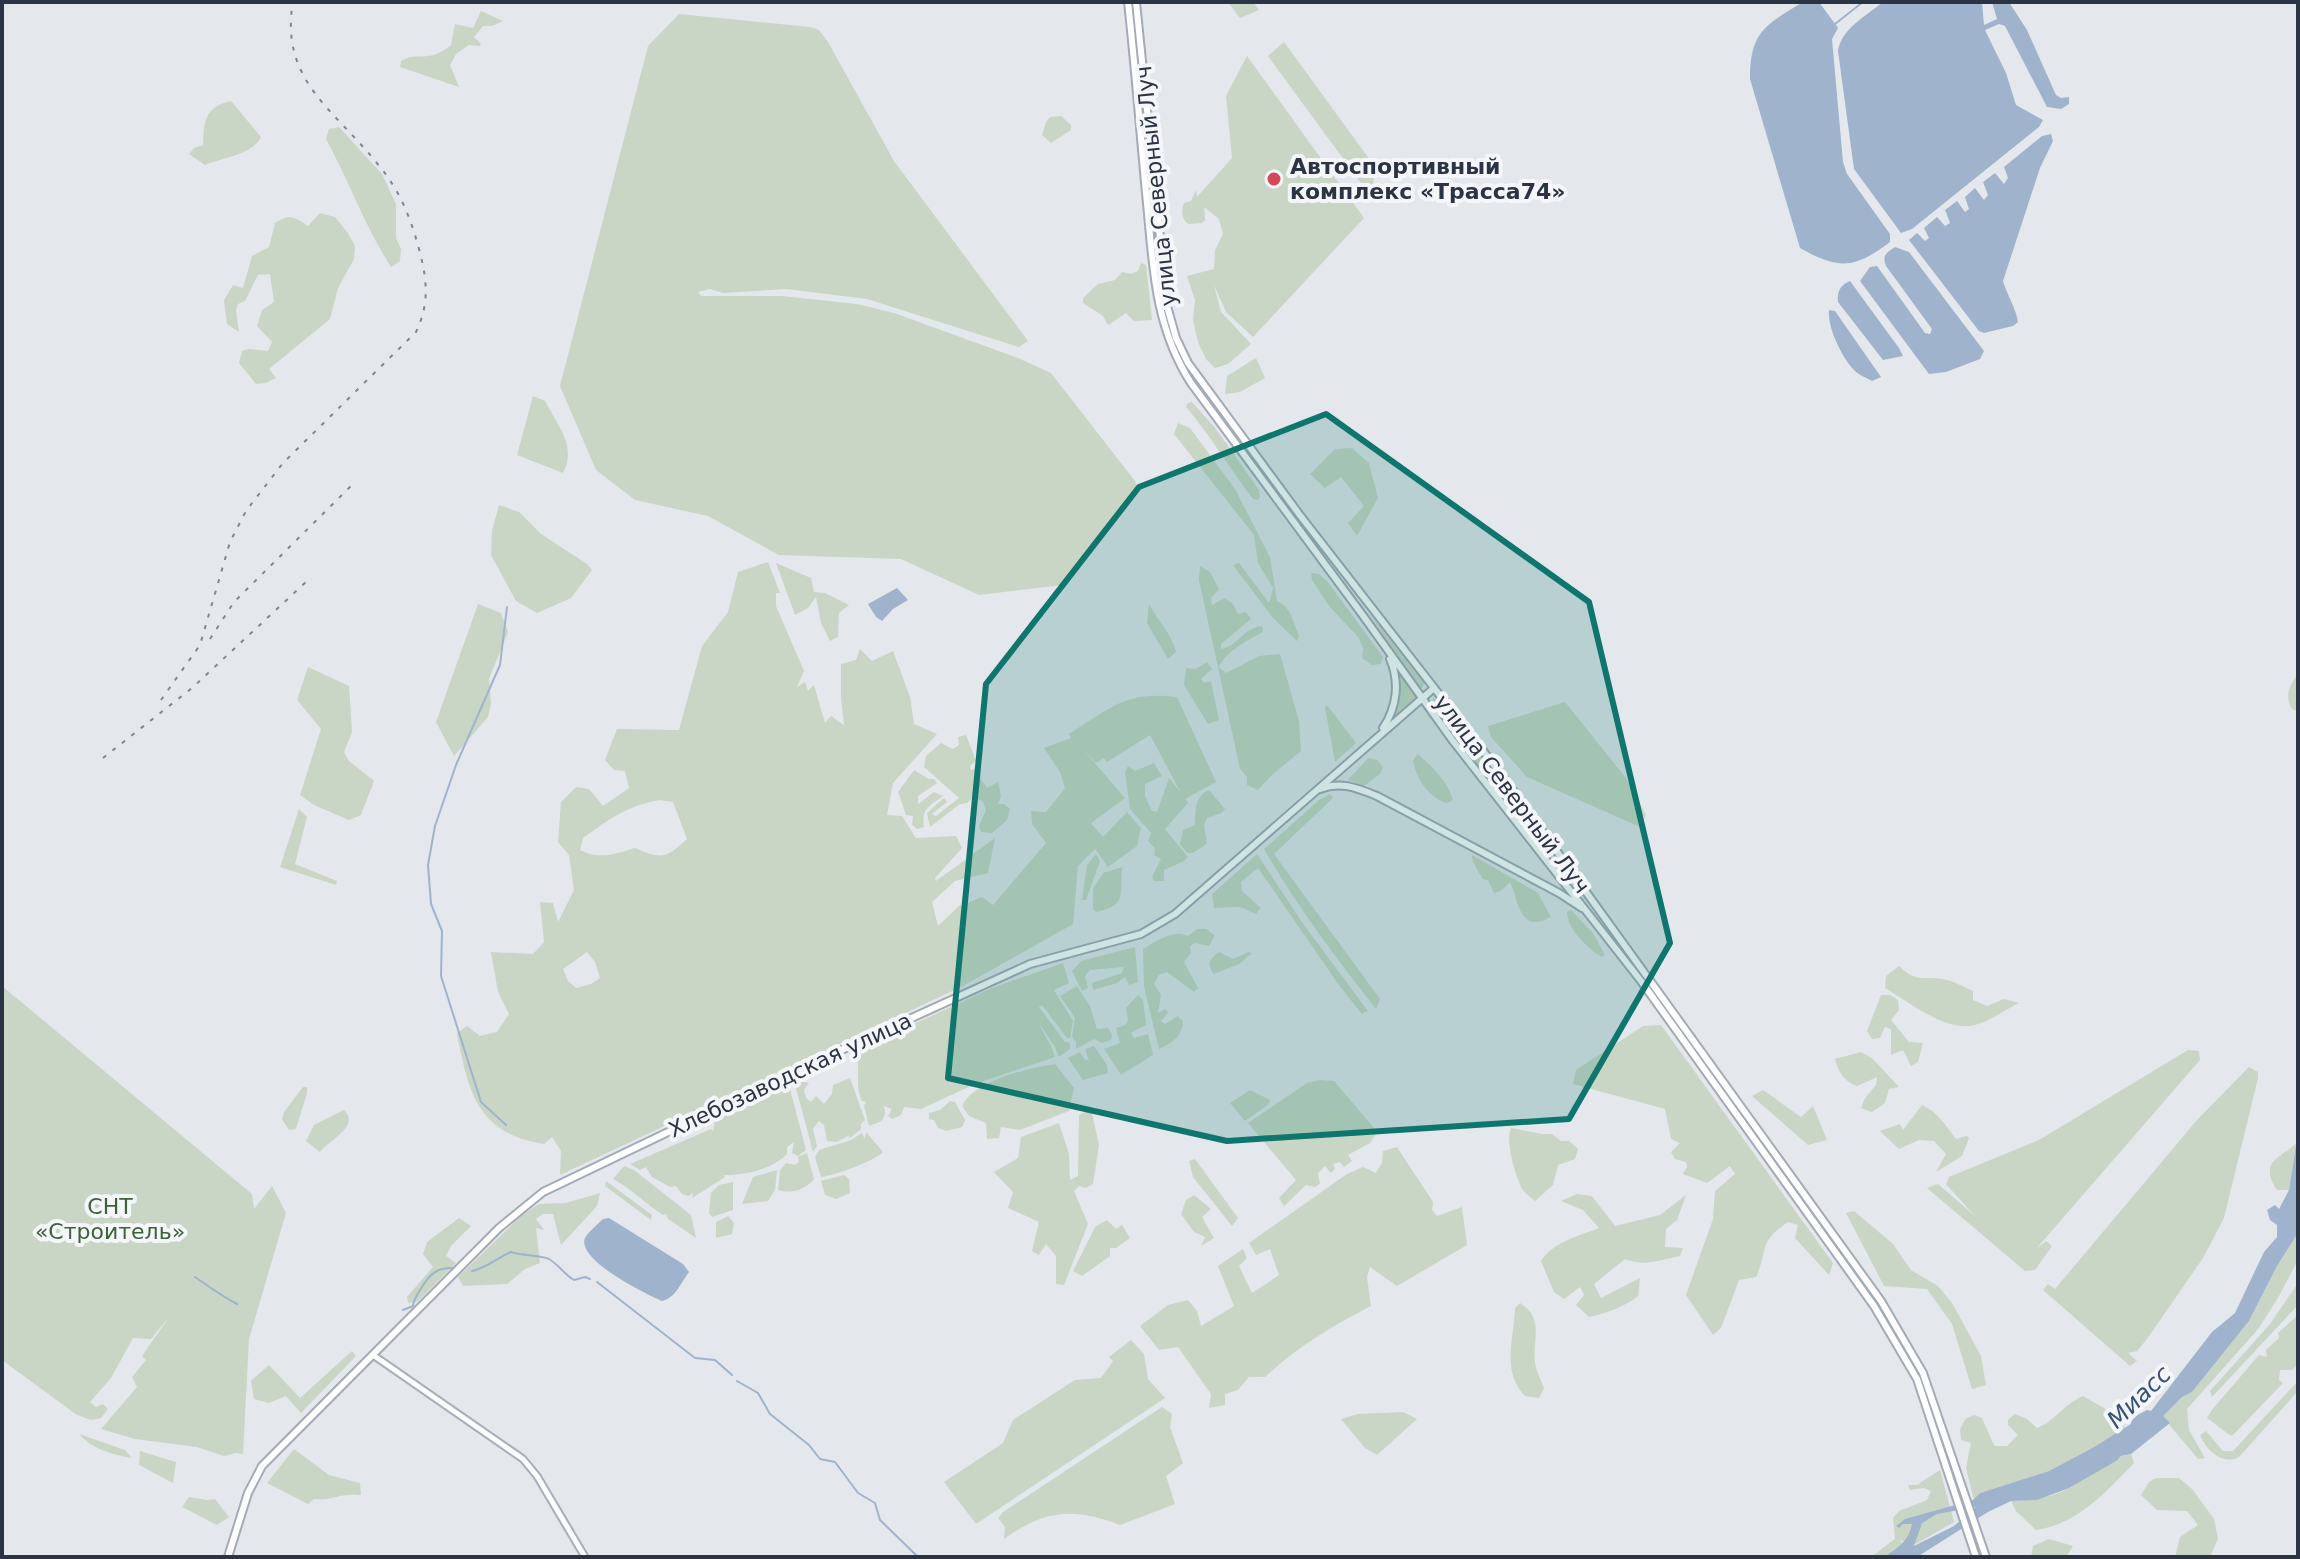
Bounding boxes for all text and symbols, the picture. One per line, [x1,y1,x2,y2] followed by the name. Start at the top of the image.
[1131,64,1181,308] street label: улица Северный Луч
[1290,154,1565,204] place label: Автоспортивный комплекс «Трасса74»
[1265,170,1283,188] marker: Автоспортивный комплекс «Трасса74»
[1429,690,1595,898] street label: улица Северный Луч
[664,1008,916,1142] street label: Хлебозаводская улица
[35,1194,185,1244] park label: СНТ «Строитель»
[2101,1360,2177,1434] water label: Миасс

